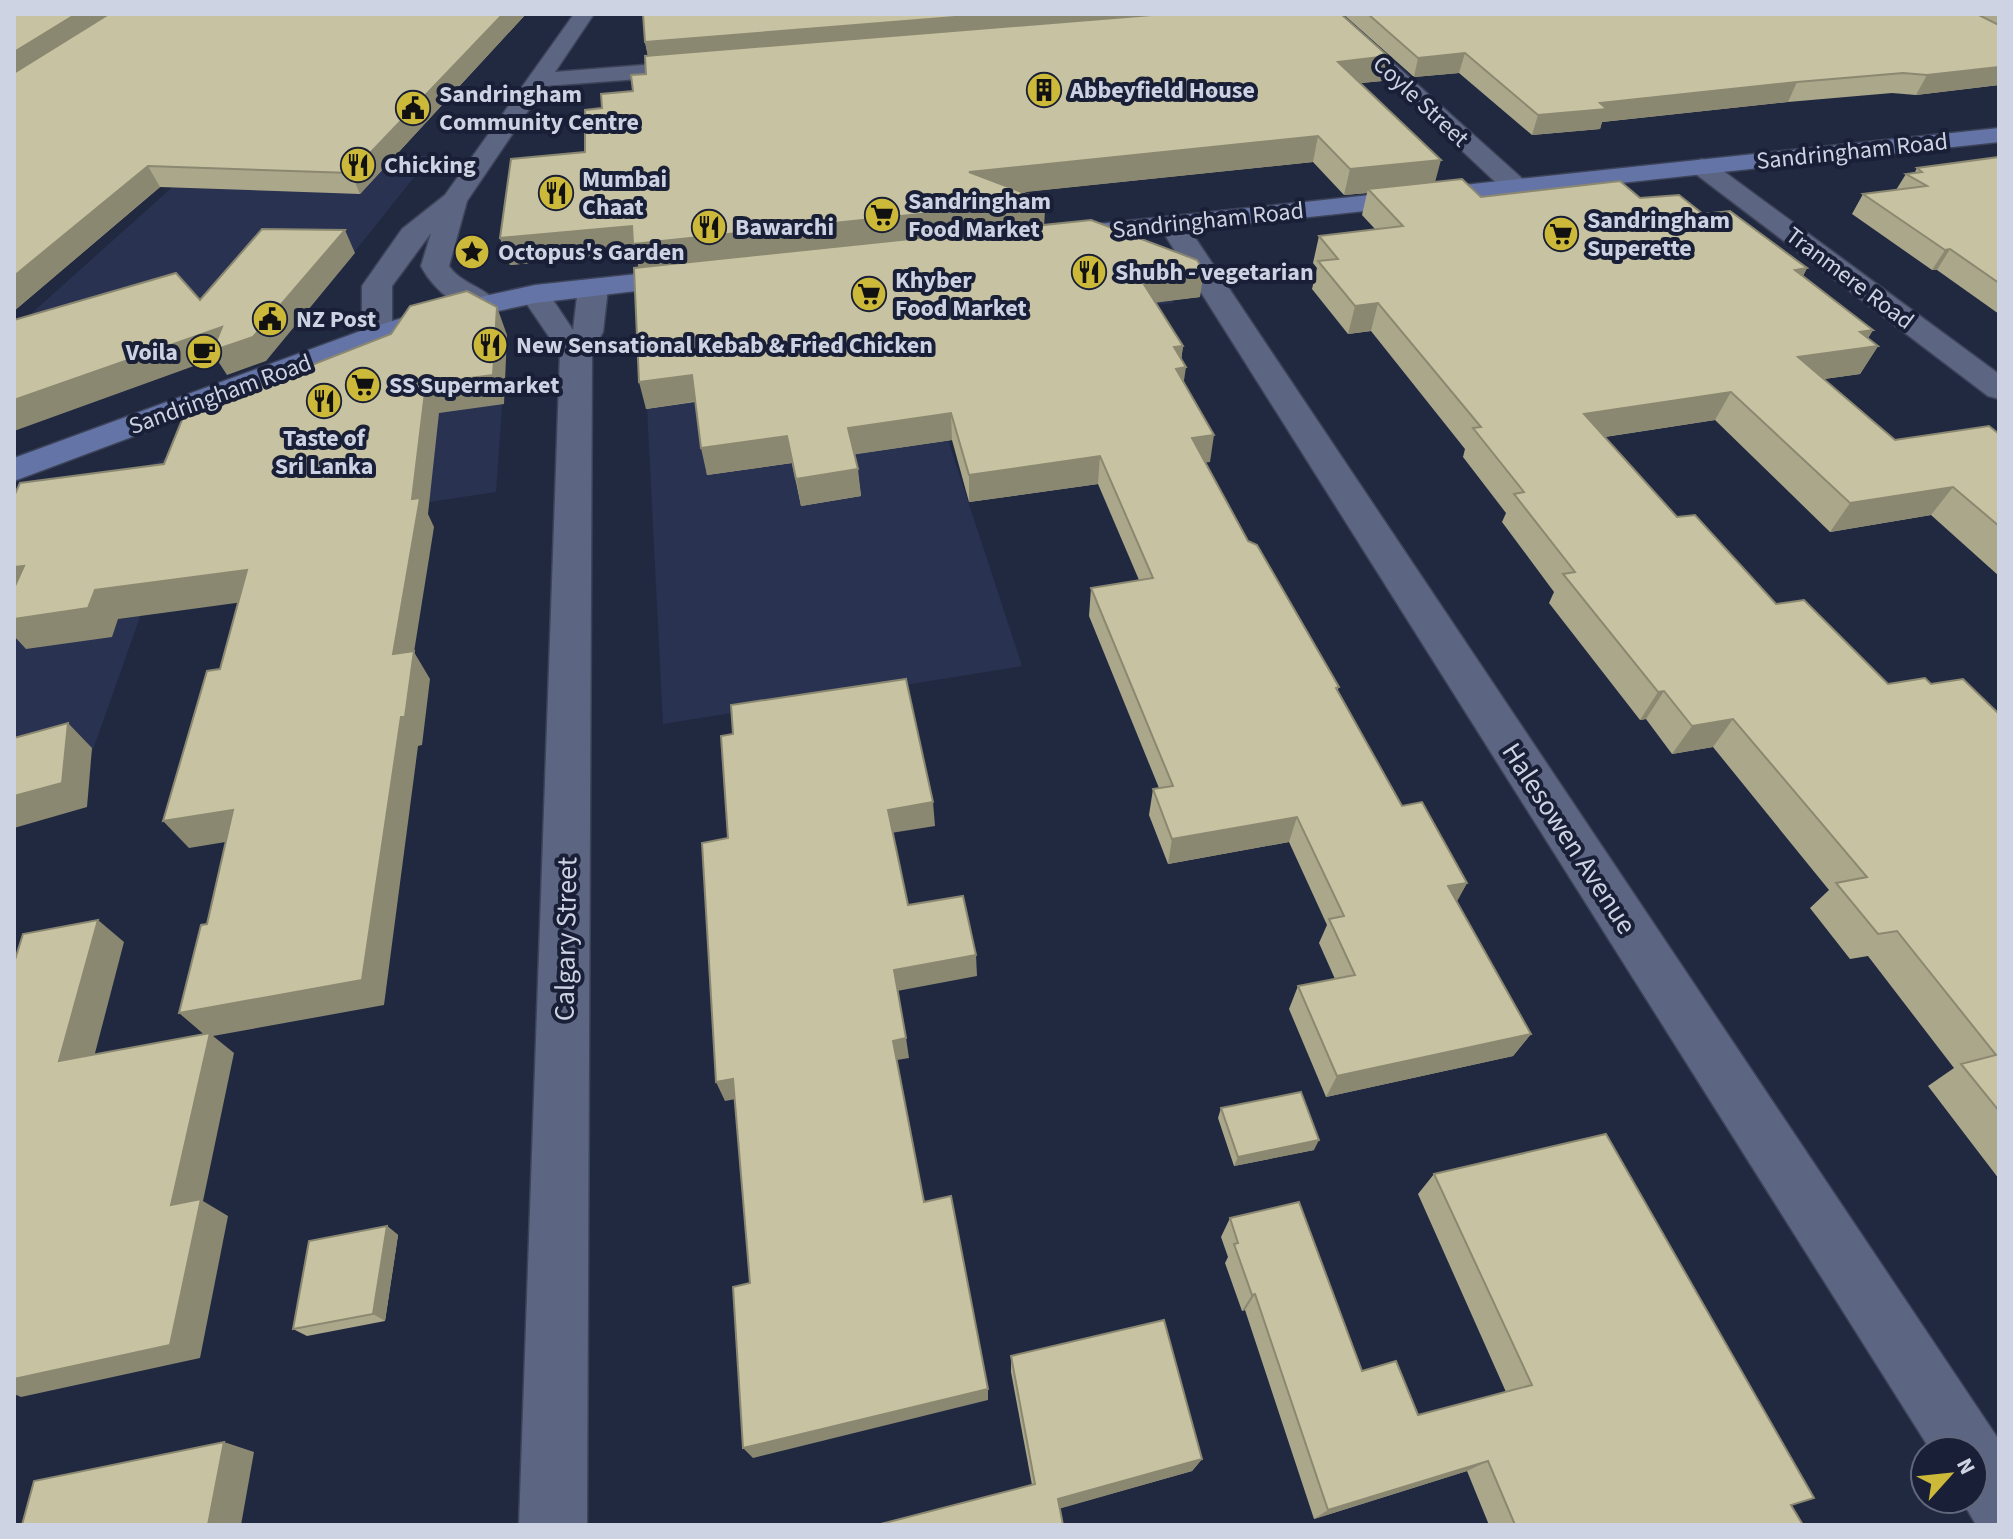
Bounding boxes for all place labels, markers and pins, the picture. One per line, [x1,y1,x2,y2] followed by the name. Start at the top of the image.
[1025,71,1063,109] building icon: Abbeyfield House
[1069,73,1255,108] place label: Abbeyfield House
[439,77,639,140] place label: Sandringham Community Centre
[394,89,432,127] public building icon: Sandringham Community Centre
[339,146,377,184] restaurant icon: Chicking
[384,148,476,183] place label: Chicking
[582,162,667,225] place label: Mumbai Chaat
[537,174,575,212] restaurant icon: Mumbai Chaat
[908,184,1051,247] place label: Sandringham Food Market
[863,196,901,234] supermarket icon: Sandringham Food Market
[1587,203,1730,266] place label: Sandringham Superette
[690,208,728,246] restaurant icon: Bawarchi
[735,210,834,245] place label: Bawarchi
[1542,215,1580,253] supermarket icon: Sandringham Superette
[453,233,491,271] place icon: Octopus's Garden
[498,235,685,270] place label: Octopus's Garden
[1070,253,1108,291] restaurant icon: Shubh - vegetarian
[1115,255,1314,290] place label: Shubh - vegetarian
[895,263,1027,326] place label: Khyber Food Market
[850,275,888,313] supermarket icon: Khyber Food Market
[251,300,289,338] public building icon: NZ Post
[296,302,376,337] place label: NZ Post
[471,326,509,364] restaurant icon: New Sensational Kebab & Fried Chicken
[516,328,933,363] place label: New Sensational Kebab & Fried Chicken
[185,333,223,371] cafe icon: Voila
[125,335,178,370] place label: Voila
[344,366,382,404] supermarket icon: SS Supermarket
[389,368,559,403] place label: SS Supermarket
[305,382,343,420] restaurant icon: Taste of Sri Lanka
[275,421,373,484] place label: Taste of Sri Lanka

